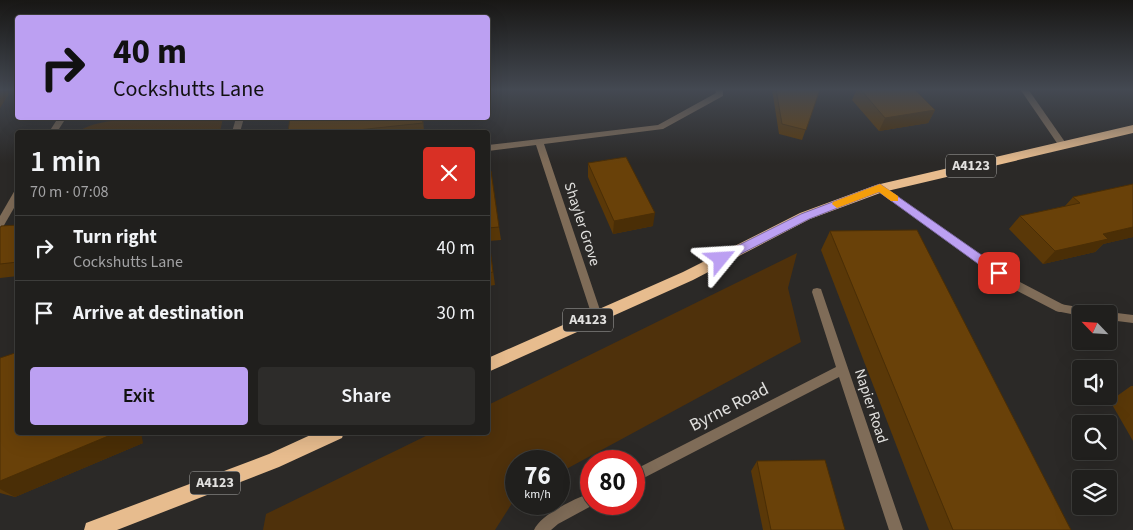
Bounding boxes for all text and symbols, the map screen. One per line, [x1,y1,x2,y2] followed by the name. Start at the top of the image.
[113,27,187,77] text: 40 m
[30,35,95,100] icon: right
[113,73,264,105] text: Cockshutts Lane
[30,140,101,183] text: 1 min
[423,147,475,199] button: close
[946,154,996,178] road number: A4123
[559,179,605,269] street label: Shayler Grove
[30,181,109,203] text: 70 m · 07:08
[73,224,157,251] text: Turn right
[694,232,746,284] position arrow
[30,234,58,262] icon: right
[437,235,475,262] text: 40 m
[73,251,183,273] text: Cockshutts Lane
[978,252,1020,294] pin
[985,259,1013,287] icon: arrive
[30,299,58,327] icon: arrive
[73,300,244,327] text: Arrive at destination
[437,300,475,327] text: 30 m
[1072,305,1118,350] north arrow
[1072,305,1117,515] map controls
[563,308,613,332] road number: A4123
[1072,360,1117,405] button: sound
[849,366,893,446] street label: Napier Road
[30,367,248,425] button: Exit
[258,367,475,425] button: Share
[685,376,773,438] street label: Byrne Road
[1072,415,1117,460] button: search
[580,450,645,515] speed limit sign: 80
[524,458,551,494] text: 76
[1072,470,1117,515] button: layers
[190,472,240,494] road number: A4123
[524,486,551,503] text: km/h

